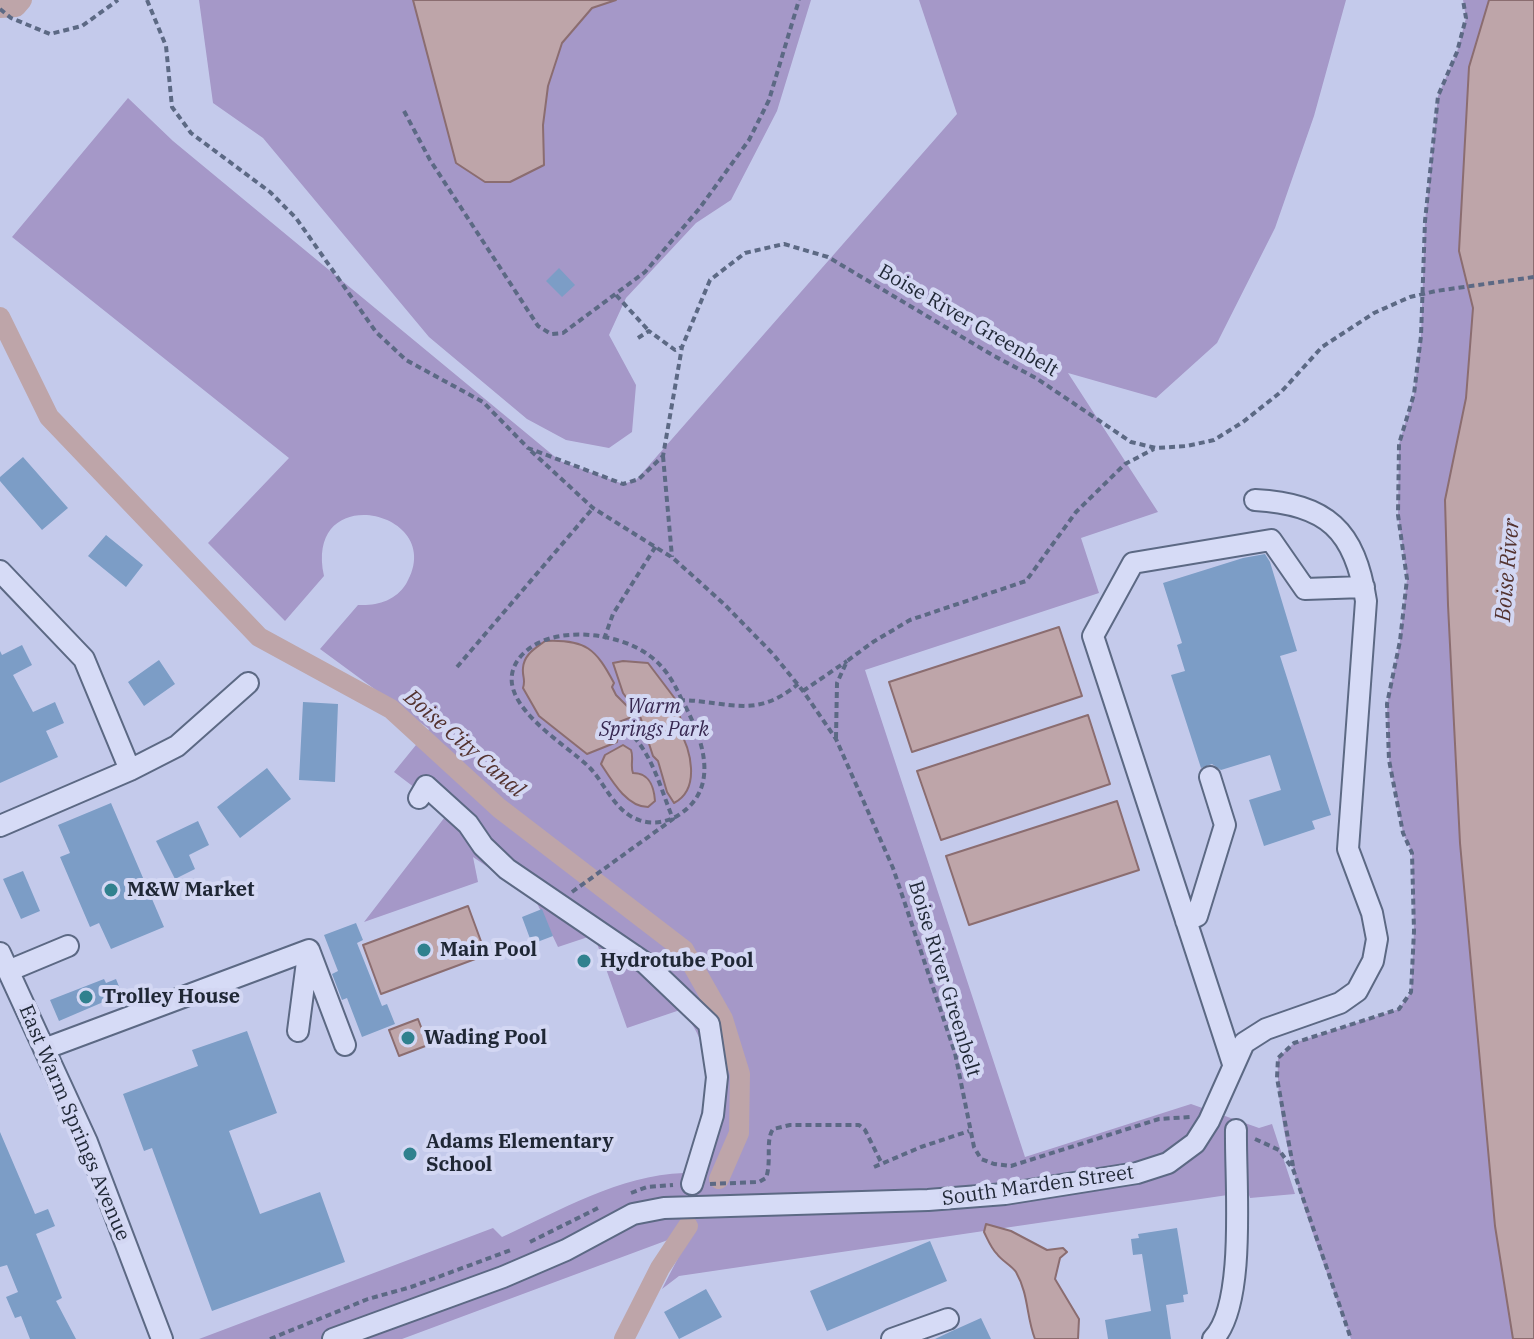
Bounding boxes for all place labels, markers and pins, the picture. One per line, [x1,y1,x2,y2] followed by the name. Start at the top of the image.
[127,878,255,902] place label: M&W Market
[102,881,120,899] marker: M&W Market
[440,938,537,962] place label: Main Pool
[415,941,433,959] marker: Main Pool
[600,949,754,973] place label: Hydrotube Pool
[575,952,593,970] marker: Hydrotube Pool
[102,985,240,1009] place label: Trolley House
[77,988,95,1006] marker: Trolley House
[424,1026,547,1050] place label: Wading Pool
[399,1029,417,1047] marker: Wading Pool
[426,1130,614,1177] place label: Adams Elementary School
[401,1145,419,1163] marker: Adams Elementary School

